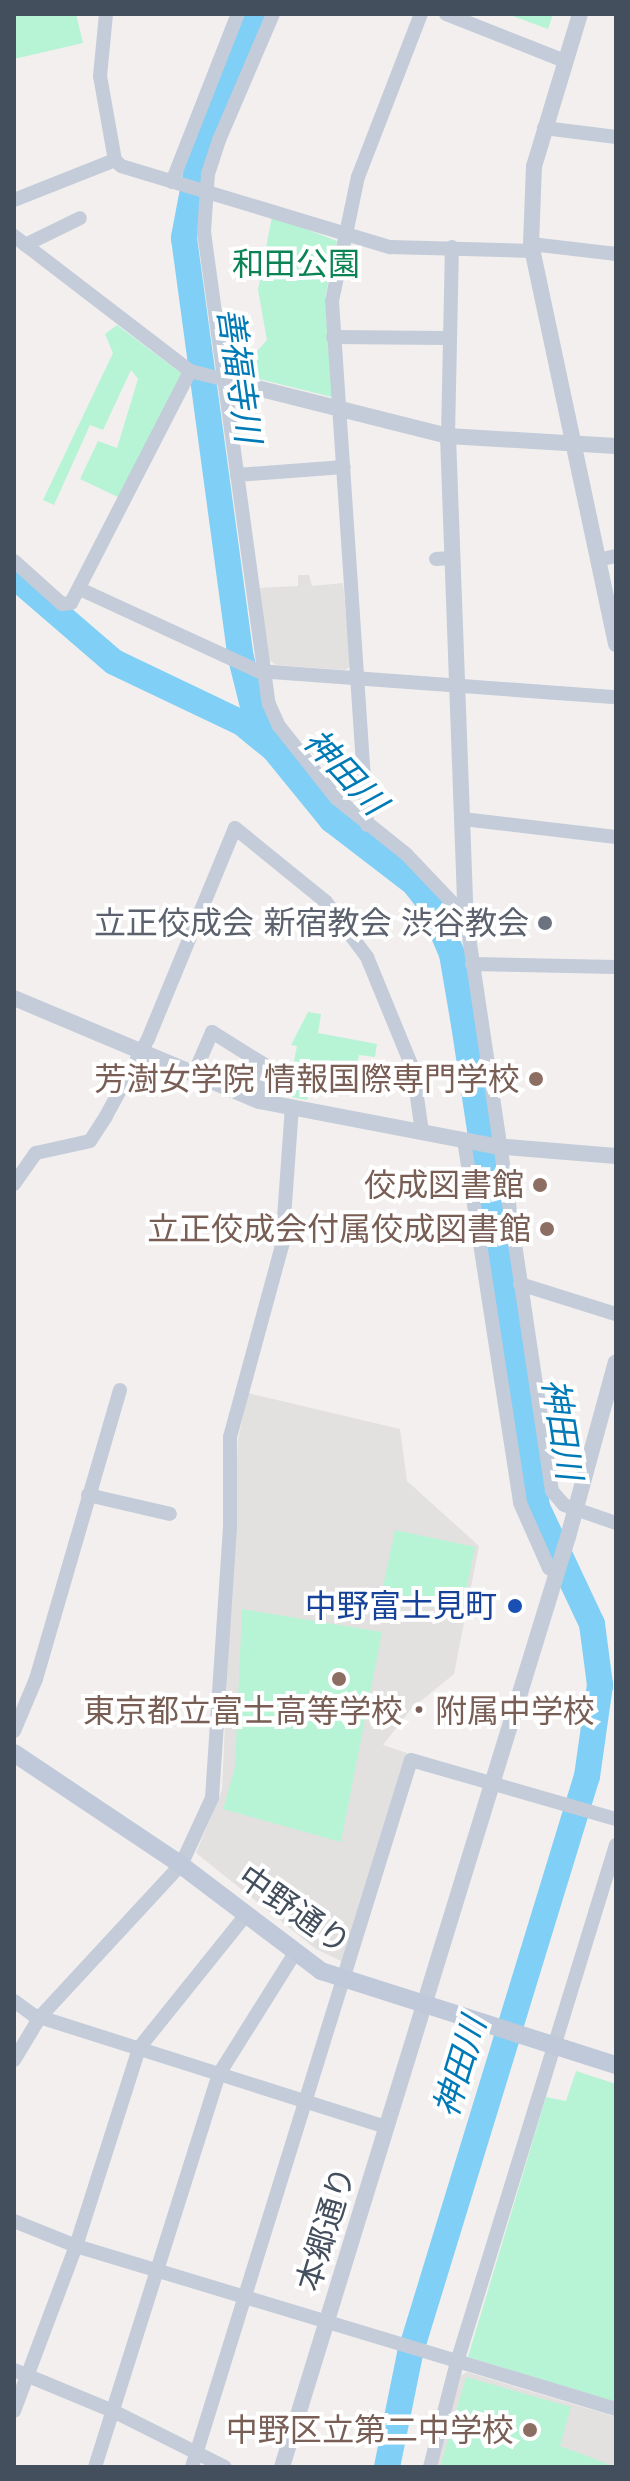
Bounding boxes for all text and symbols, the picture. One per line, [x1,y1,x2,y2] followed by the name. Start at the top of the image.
[232,245,360,283] park label: 和田公園
[209,305,269,445] water label: 善福寺川
[295,721,395,823] water label: 神田川
[94,904,529,942] place label: 立正佼成会 新宿教会 渋谷教会
[536,914,554,932] marker: 立正佼成会 新宿教会 渋谷教会
[94,1060,520,1098] place label: 芳澍女学院 情報国際専門学校
[527,1070,545,1088] marker: 芳澍女学院 情報国際専門学校
[364,1166,524,1204] place label: 佼成図書館
[531,1176,549,1194] marker: 佼成図書館
[147,1210,531,1248] place label: 立正佼成会付属佼成図書館
[538,1220,556,1238] marker: 立正佼成会付属佼成図書館
[534,1375,590,1483] water label: 神田川
[305,1587,497,1625] place label: 中野富士見町
[504,1595,526,1617] marker: 中野富士見町
[330,1670,348,1688] marker: 東京都立富士高等学校・附属中学校
[83,1692,595,1730] place label: 東京都立富士高等学校・附属中学校
[231,1858,357,1962] street label: 中野通り
[426,2012,494,2122] water label: 神田川
[289,2162,363,2296] street label: 本郷通り
[226,2411,514,2449] place label: 中野区立第二中学校
[521,2421,539,2439] marker: 中野区立第二中学校

